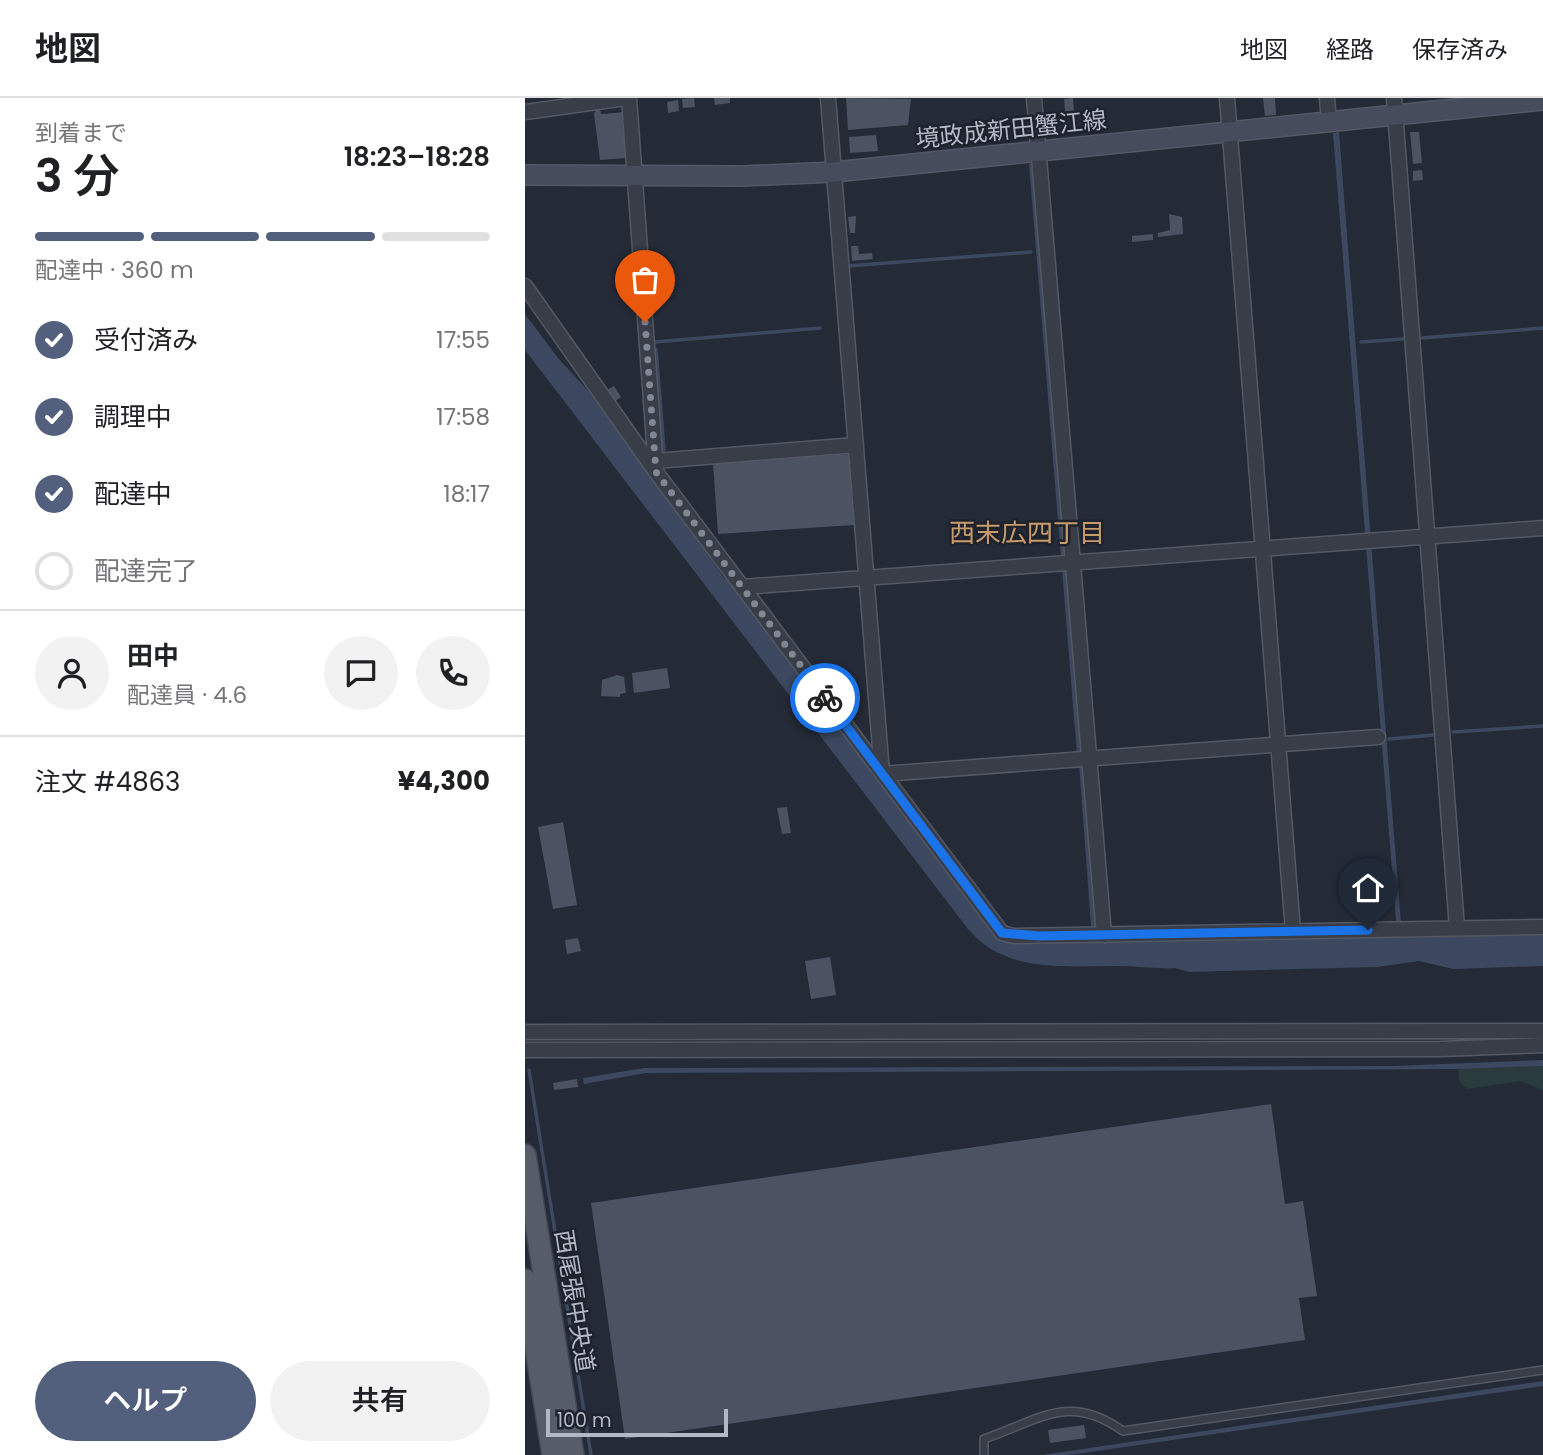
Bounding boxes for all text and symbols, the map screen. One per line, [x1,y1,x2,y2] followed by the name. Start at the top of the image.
[35,25,101,72] text: 地図
[1240,33,1288,66] text: 地図
[1326,33,1374,66] text: 経路
[1412,33,1508,66] text: 保存済み
[914,103,1108,155] street label: 境政成新田蟹江線
[35,117,127,149] text: 到着まで
[344,139,490,175] text: 18:23–18:28
[35,144,120,208] text: 3 分
[615,250,675,322] pin
[35,254,194,286] text: 配達中 · 360 m
[626,261,664,299] icon: bag
[35,321,73,359] icon: check
[94,322,198,358] text: 受付済み
[436,324,490,356] text: 17:55
[35,398,73,436] icon: check
[94,399,172,435] text: 調理中
[436,401,490,433] text: 17:58
[35,475,73,513] icon: check
[94,476,172,512] text: 配達中
[443,478,490,510] text: 18:17
[949,515,1105,551] district label: 西末広四丁目
[94,553,198,589] text: 配達完了
[35,636,109,710] button: person
[324,636,398,710] button: chat
[416,636,490,710] button: phone
[127,638,179,674] text: 田中
[790,663,860,733] courier
[127,679,247,711] text: 配達員 · 4.6
[806,679,844,717] icon: bike
[398,763,490,799] text: ¥4,300
[35,764,180,800] text: 注文 #4863
[1338,858,1398,930] pin
[1349,869,1387,907] icon: home
[547,1227,603,1375] street label: 西尾張中央道
[35,1361,256,1441] button: ヘルプ
[270,1361,490,1441] button: 共有
[546,1406,728,1438] scale bar
[557,1407,612,1434] text: 100 m

